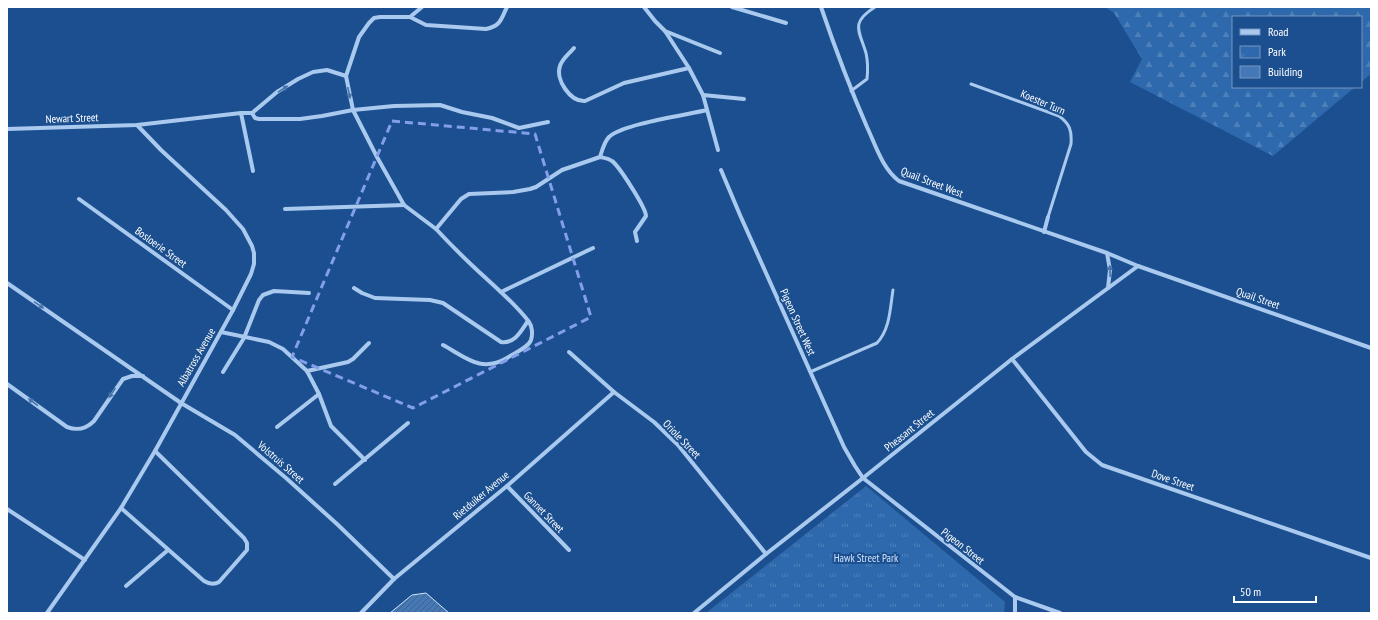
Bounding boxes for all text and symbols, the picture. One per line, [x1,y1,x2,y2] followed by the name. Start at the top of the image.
[1232,16,1362,88] legend
[1268,24,1288,39] text: Road
[1268,44,1286,59] text: Park
[1268,64,1303,79] text: Building
[277,85,288,93] one-way arrow
[1019,86,1068,118] street label: Koester Turn
[346,87,352,99] one-way arrow
[45,110,99,126] street label: Newart Street
[899,164,965,200] street label: Quail Street West
[132,224,190,270] street label: Bosloerie Street
[1106,265,1113,277] one-way arrow
[1234,284,1282,312] street label: Quail Street
[777,286,819,358] street label: Pigeon Street West
[34,301,44,309] one-way arrow
[174,325,219,389] street label: Albatross Avenue
[109,387,116,399] one-way arrow
[28,399,38,407] one-way arrow
[881,406,937,454] street label: Pheasant Street
[660,417,704,461] street label: Oriole Street
[254,437,307,486] street label: Volstruis Street
[1150,466,1196,494] street label: Dove Street
[450,467,512,522] street label: Rietduiker Avenue
[521,488,567,536] street label: Gannet Street
[938,525,988,567] street label: Pigeon Street
[834,551,899,565] park label: Hawk Street Park
[1234,578,1316,604] scale bar
[1240,584,1261,599] text: 50 m

